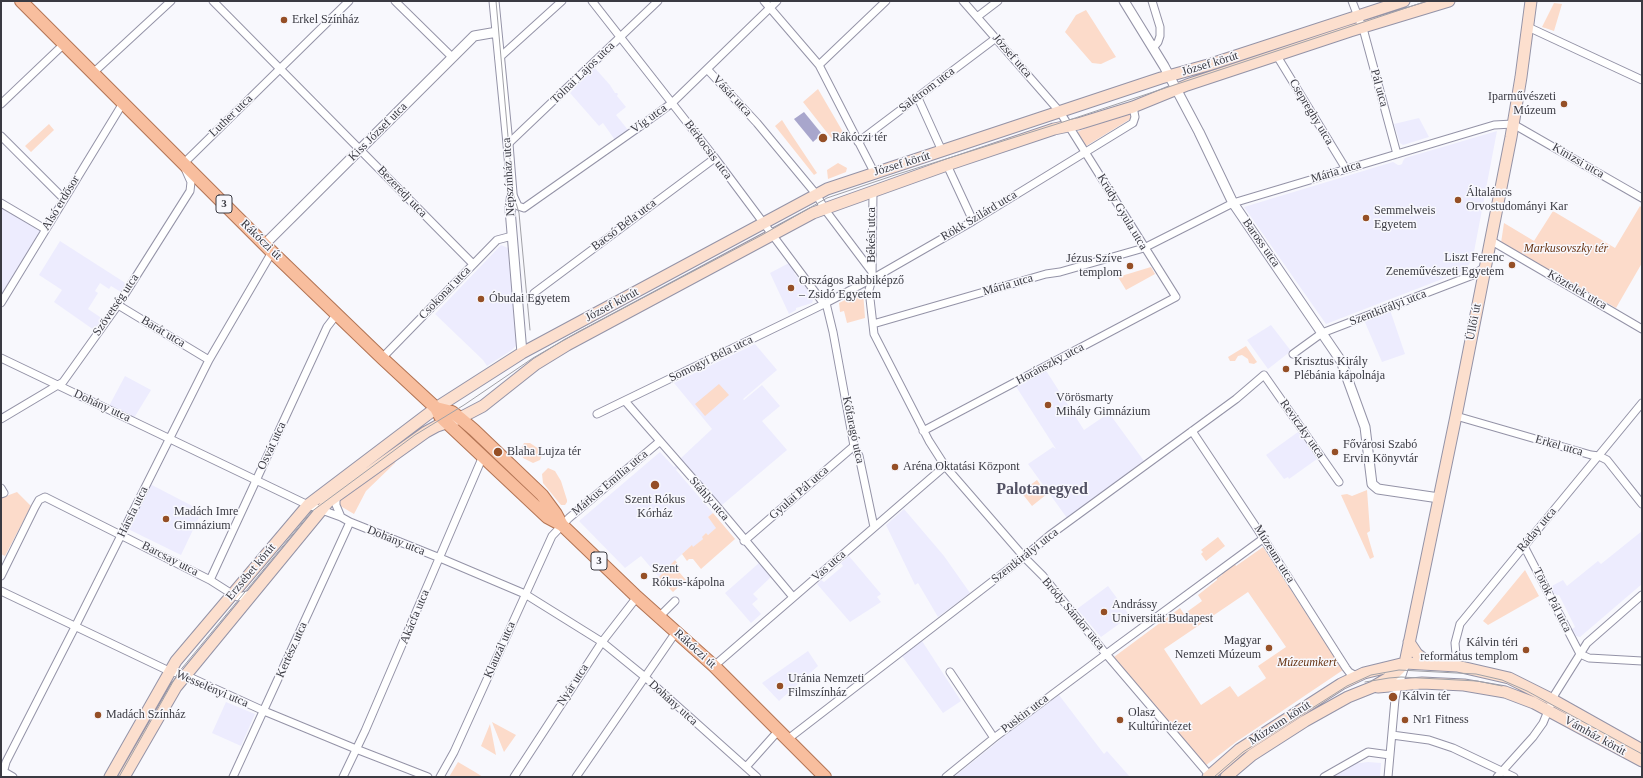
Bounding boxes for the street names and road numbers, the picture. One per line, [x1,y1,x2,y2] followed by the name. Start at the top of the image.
[986,28,1038,84] street label: József utca
[544,35,622,111] street label: Tolnai Lajos utca
[1175,47,1245,81] street label: József körút
[891,61,963,119] street label: Salétrom utca
[1366,65,1392,111] street label: Pál utca
[707,70,757,122] street label: Vásár utca
[1283,72,1339,152] street label: Csepreghy utca
[203,89,259,143] street label: Luther utca
[342,96,414,168] street label: Kiss József utca
[627,100,671,138] street label: Víg utca
[678,114,738,186] street label: Bérkocsis utca
[499,131,519,223] street label: Népszínház utca
[1547,139,1609,183] street label: Kinizsi utca
[867,147,937,181] street label: József körút
[1306,157,1366,187] street label: Mária utca
[371,160,433,224] street label: Bezerédj utca
[1091,168,1153,256] street label: Krúdy Gyula utca
[37,170,85,236] street label: Alsó erdősor
[934,185,1024,247] street label: Rökk Szilárd utca
[585,193,663,257] street label: Bacsó Béla utca
[216,195,232,213] road number: 3
[865,203,879,267] street label: Békési utca
[1237,212,1285,274] street label: Baross utca
[235,215,287,265] street label: Rákóczi út
[413,260,477,326] street label: Csokonai utca
[1541,265,1613,315] street label: Köztelek utca
[87,267,145,343] street label: Szövetség utca
[978,270,1038,300] street label: Mária utca
[579,283,645,327] street label: József körút
[1342,285,1434,331] street label: Szentkirályi utca
[1463,301,1485,343] street label: Üllői út
[135,311,191,353] street label: Barát utca
[661,330,761,388] street label: Somogyi Béla utca
[1009,338,1091,390] street label: Horánszky utca
[67,385,137,427] street label: Dohány utca
[838,391,868,469] street label: Kőfaragó utca
[1274,394,1330,464] street label: Reviczky utca
[253,416,291,476] street label: Osvát utca
[1531,431,1587,461] street label: Erkel utca
[565,444,655,522] street label: Márkus Emília utca
[763,461,835,525] street label: Gyulai Pál utca
[683,471,735,527] street label: Stáhly utca
[113,481,153,543] street label: Hársfa utca
[1512,502,1562,558] street label: Ráday utca
[1248,519,1300,589] street label: Múzeum utca
[361,521,431,561] street label: Dohány utca
[984,522,1066,590] street label: Szentkirályi utca
[220,536,282,608] street label: Erzsébet körút
[135,537,205,581] street label: Barcsay utca
[807,545,851,587] street label: Vas utca
[591,552,607,570] road number: 3
[1528,562,1576,638] street label: Török Pál utca
[1034,570,1112,658] street label: Bródy Sándor utca
[396,585,434,649] street label: Akácfa utca
[272,616,312,684] street label: Kertész utca
[480,616,520,684] street label: Klauzál utca
[669,624,721,674] street label: Rákóczi út
[553,659,593,711] street label: Nyár utca
[168,665,256,713] street label: Wesselényi utca
[642,674,704,732] street label: Dohány utca
[995,689,1055,739] street label: Puskin utca
[1242,695,1318,751] street label: Múzeum körút
[1558,711,1632,761] street label: Vámház körút

